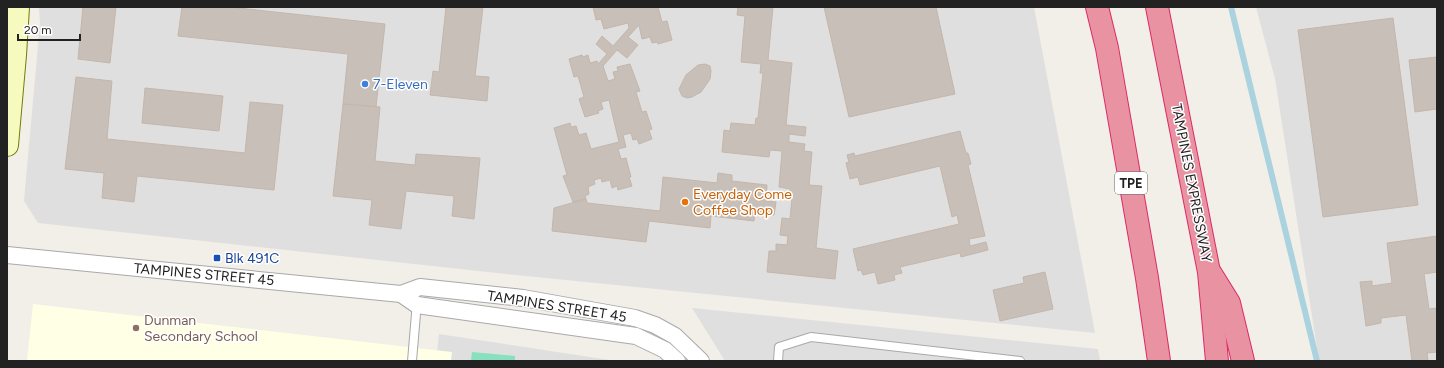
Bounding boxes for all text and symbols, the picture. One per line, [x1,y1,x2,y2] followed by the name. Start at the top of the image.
[18,16,80,42] scale bar
[24,23,52,37] text: 20 m
[373,76,428,93] place label: 7-Eleven
[360,79,370,89] marker: 7-Eleven
[1168,102,1215,264] street label: TAMPINES EXPRESSWAY
[1115,172,1147,194] road number: TPE
[693,186,792,219] place label: Everyday Come Coffee Shop
[680,197,690,207] marker: Everyday Come Coffee Shop
[225,250,279,267] place label: Blk 491C
[212,253,222,263] marker: Blk 491C
[133,260,275,289] street label: TAMPINES STREET 45
[486,287,628,326] street label: TAMPINES STREET 45
[144,312,258,345] place label: Dunman Secondary School
[131,323,141,333] marker: Dunman Secondary School

